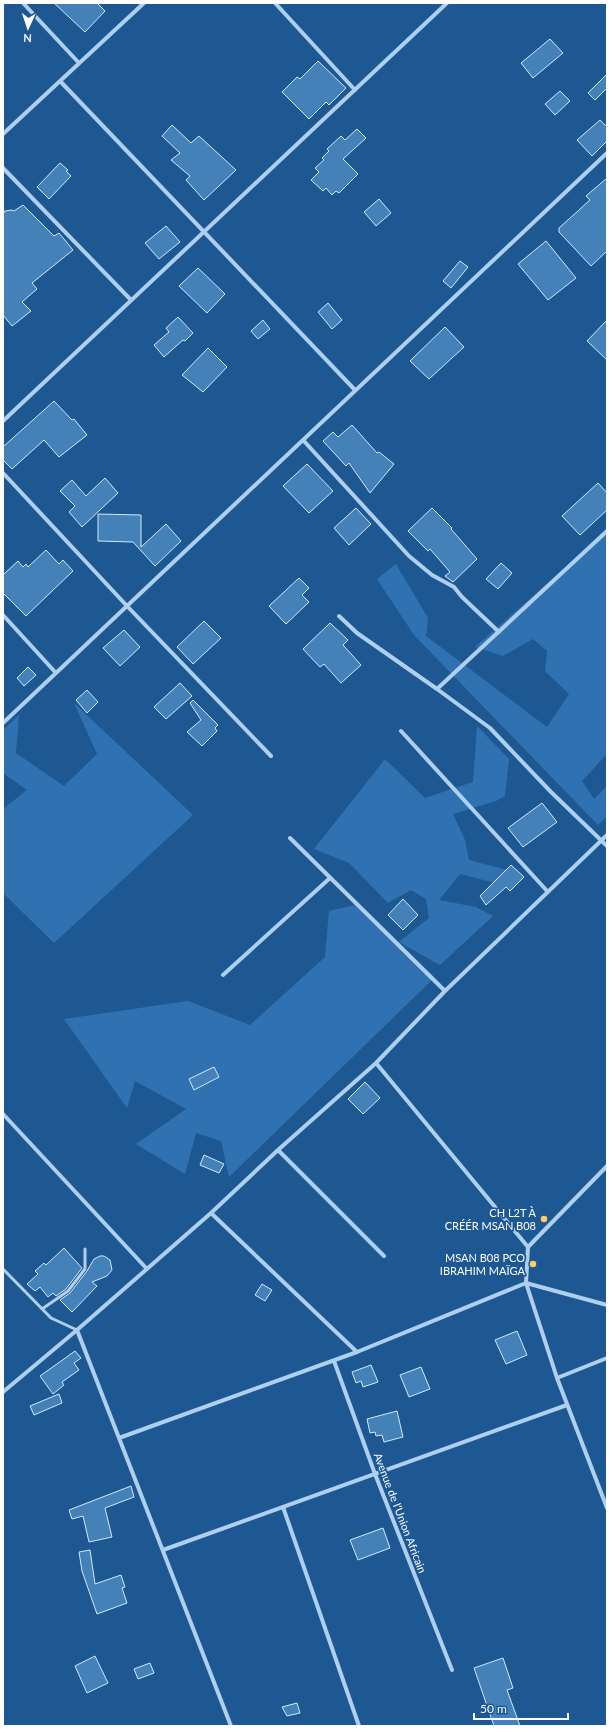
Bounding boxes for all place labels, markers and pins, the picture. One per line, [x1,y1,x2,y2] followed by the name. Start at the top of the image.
[445,1206,537,1232] place label: CH L2T À CRÉÉR MSAN B08
[539,1214,549,1224] marker: CH L2T À CRÉÉR MSAN B08
[440,1251,526,1277] place label: MSAN B08 PCO IBRAHIM MAÏGA
[528,1259,538,1269] marker: MSAN B08 PCO IBRAHIM MAÏGA

